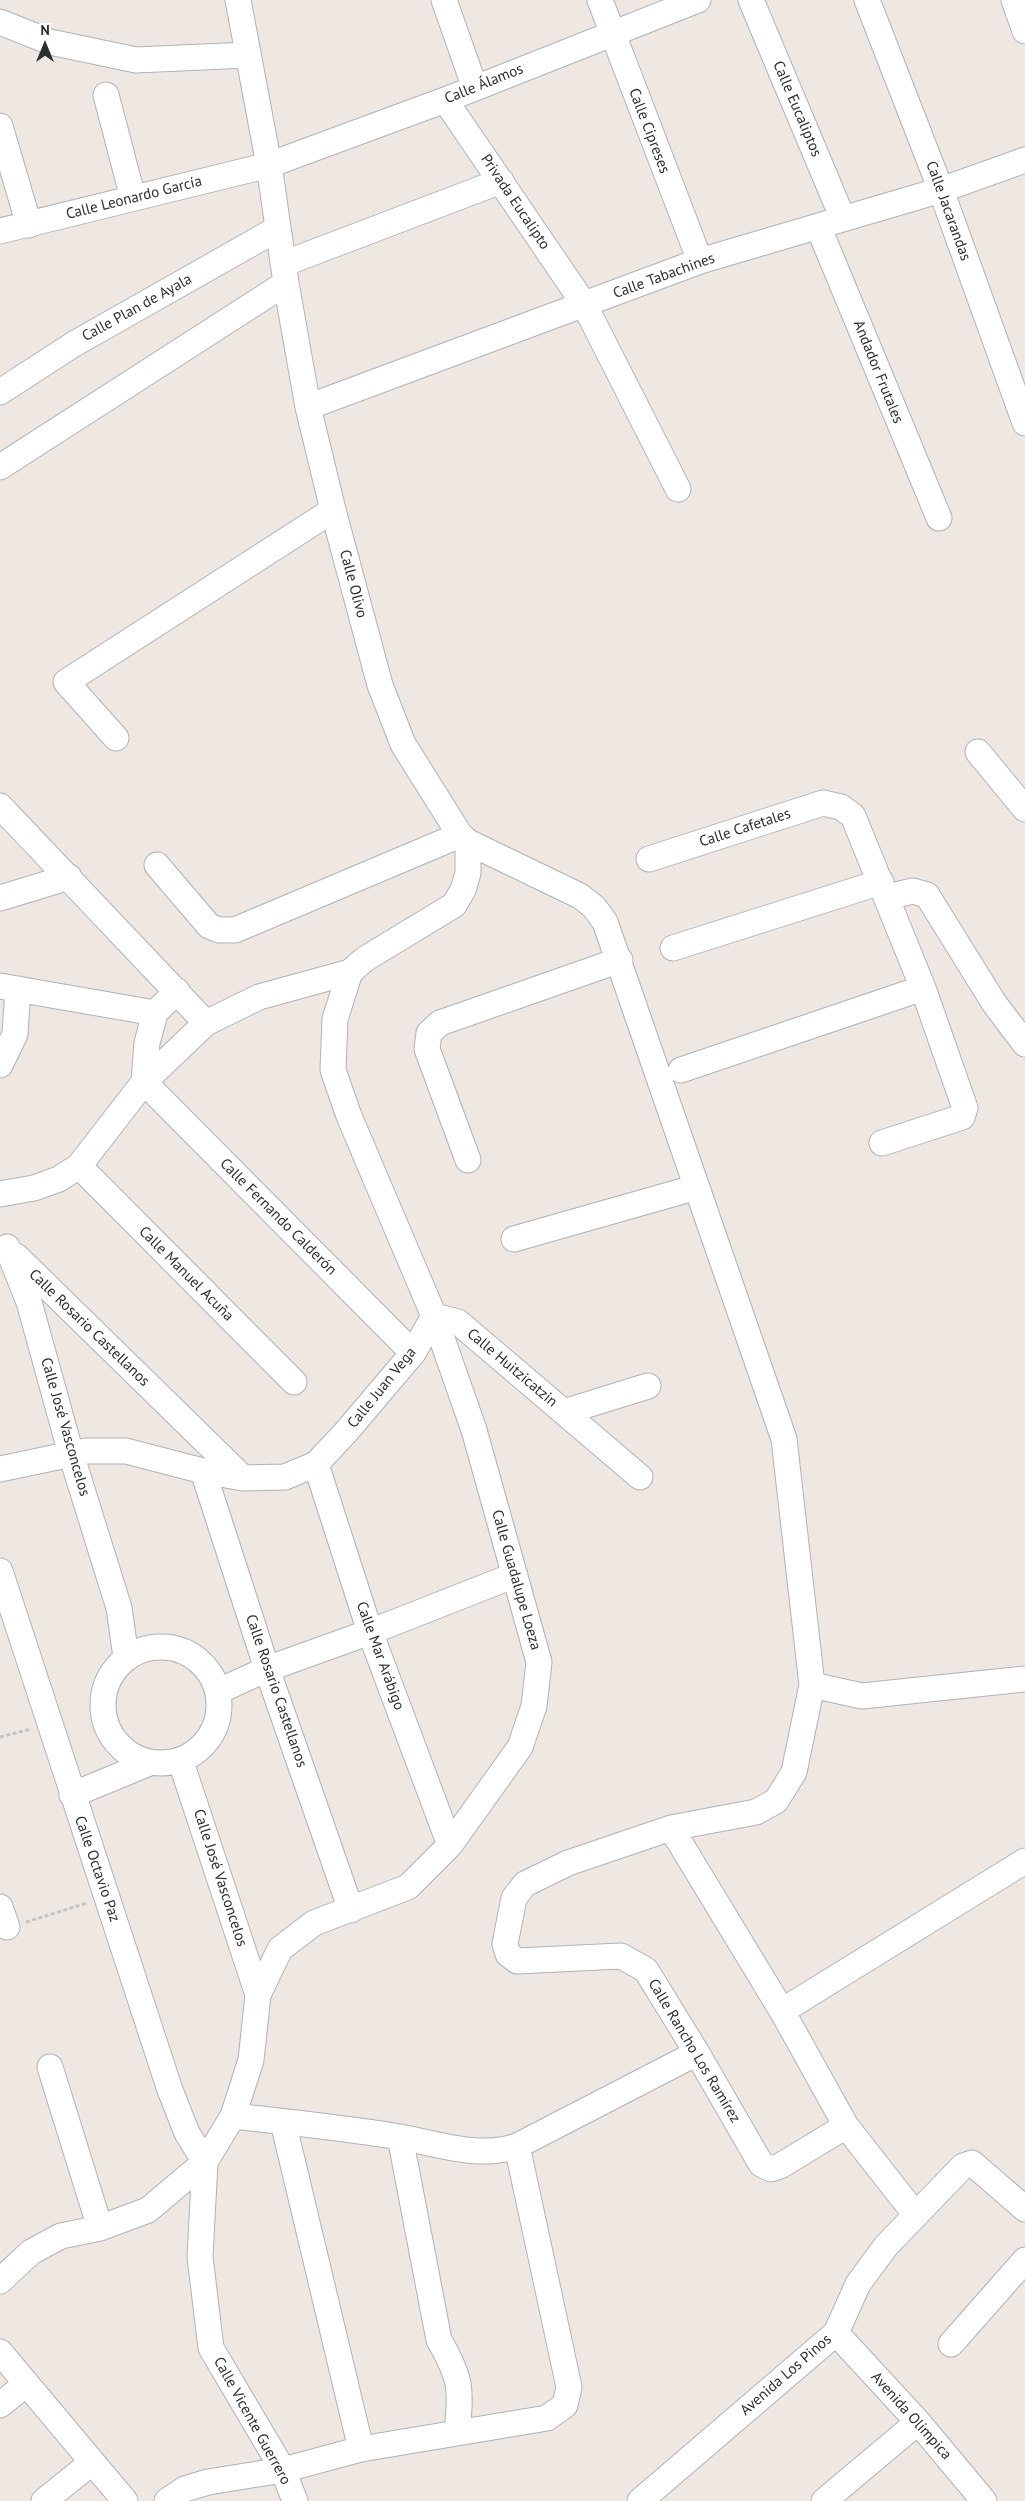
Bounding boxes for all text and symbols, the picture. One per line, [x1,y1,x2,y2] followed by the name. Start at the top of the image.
[20,20,70,70] north arrow
[40,21,50,39] text: N
[769,58,825,160] street label: Calle Eucaliptos
[442,60,526,108] street label: Calle Álamos
[625,86,673,176] street label: Calle Cipreses
[477,151,553,253] street label: Privada Eucalipto
[922,159,974,263] street label: Calle Jacarandas
[64,172,204,224] street label: Calle Leonardo García
[611,249,717,303] street label: Calle Tabachines
[79,270,195,346] street label: Calle Plan de Ayala
[849,318,907,426] street label: Andador Frutales
[335,548,371,620] street label: Calle Olivo
[697,805,793,851] street label: Calle Cafetales
[216,1155,340,1279] street label: Calle Fernando Calderón
[135,1223,237,1325] street label: Calle Manuel Acuña
[25,1266,153,1390] street label: Calle Rosario Castellanos
[463,1325,561,1411] street label: Calle Huitzicatzin
[344,1344,420,1432] street label: Calle Juan Vega
[37,1356,93,1498] street label: Calle José Vasconcelos
[487,1508,545,1652] street label: Calle Guadalupe Loeza
[352,1599,408,1713] street label: Calle Mar Arábigo
[241,1612,311,1770] street label: Calle Rosario Castellanos
[189,1807,251,1949] street label: Calle José Vasconcelos
[70,1814,124,1924] street label: Calle Octavio Paz
[644,1976,744,2126] street label: Calle Rancho Los Ramírez
[737,2331,835,2419] street label: Avenida Los Pinos
[209,2354,295,2488] street label: Calle Vicente Guerrero
[867,2368,955,2464] street label: Avenida Olímpica

